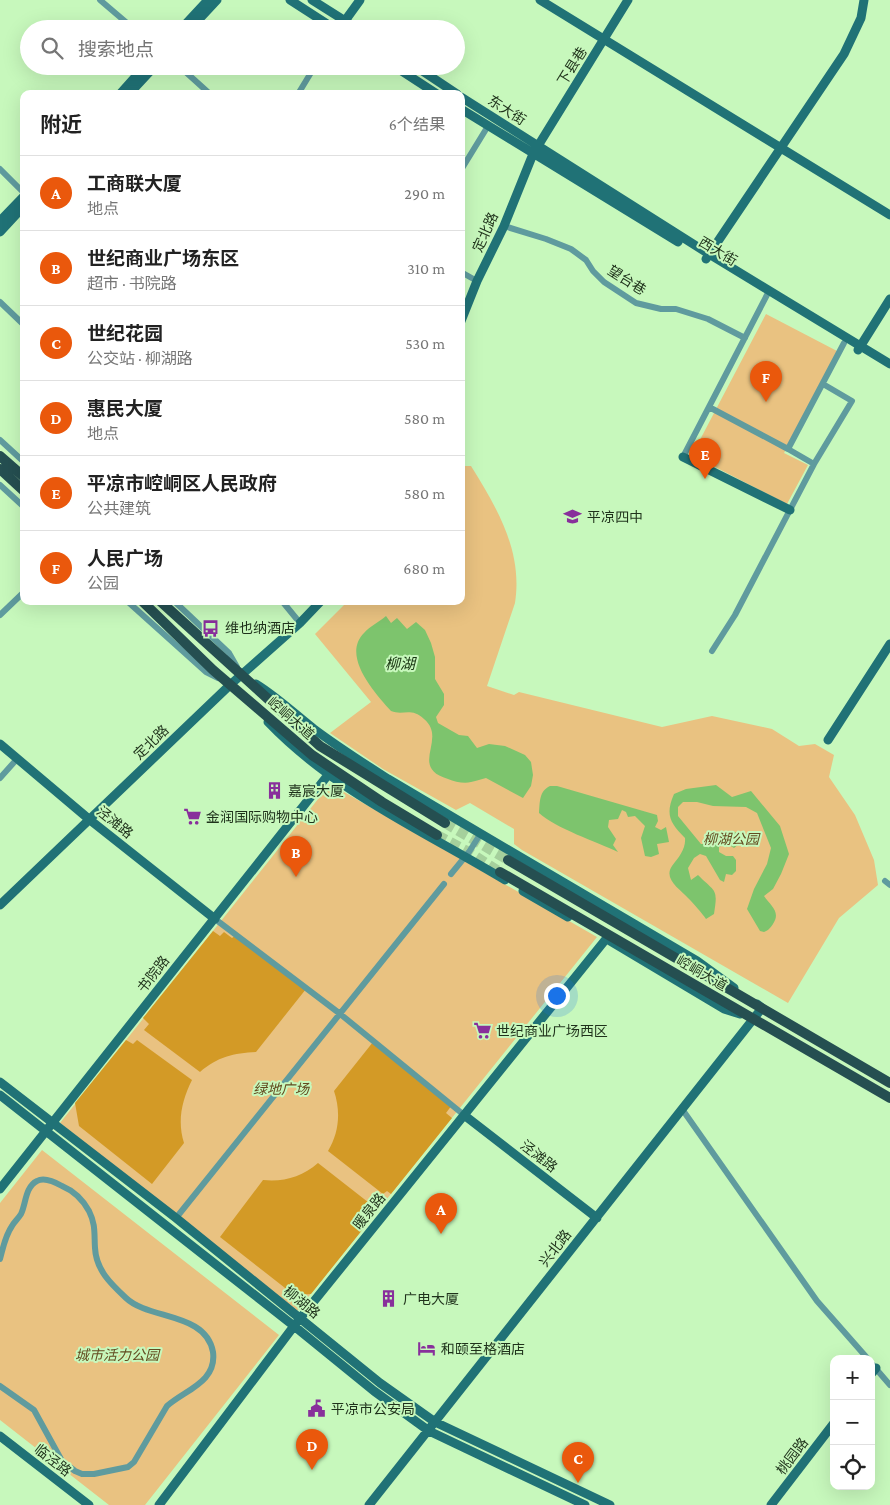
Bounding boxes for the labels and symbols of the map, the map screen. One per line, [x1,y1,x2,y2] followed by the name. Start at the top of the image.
[554,44,590,88] street label: 下县巷
[485,92,529,128] street label: 东大街
[469,210,501,254] street label: 定北路
[696,233,740,269] street label: 西大街
[605,262,649,298] street label: 望台巷
[750,361,782,402] pin: F
[689,438,721,479] pin: E
[563,507,583,527] school or university icon: 平凉四中
[587,509,643,525] place label: 平凉四中
[201,618,221,638] bus stop icon: 维也纳酒店
[225,620,295,636] place label: 维也纳酒店
[385,656,417,672] water label: 柳湖
[265,694,317,742] street label: 崆峒大道
[130,722,172,762] street label: 定北路
[264,781,284,801] building icon: 嘉宸大厦
[288,783,344,799] place label: 嘉宸大厦
[94,803,136,841] street label: 泾滩路
[182,807,202,827] supermarket icon: 金润国际购物中心
[206,809,318,825] place label: 金润国际购物中心
[703,831,761,847] park label: 柳湖公园
[280,836,312,877] pin: B
[674,952,730,994] street label: 崆峒大道
[134,953,172,995] street label: 书院路
[544,983,570,1009] your location
[472,1021,492,1041] supermarket icon: 世纪商业广场西区
[496,1023,608,1039] place label: 世纪商业广场西区
[253,1081,310,1097] park label: 绿地广场
[518,1137,560,1175] street label: 泾滩路
[350,1190,388,1232] street label: 暖泉路
[425,1193,457,1234] pin: A
[536,1227,574,1269] street label: 兴北路
[281,1283,323,1321] street label: 柳湖路
[379,1289,399,1309] building icon: 广电大厦
[403,1291,459,1307] place label: 广电大厦
[417,1339,437,1359] hotel icon: 和颐至格酒店
[441,1341,525,1357] place label: 和颐至格酒店
[75,1347,161,1363] park label: 城市活力公园
[307,1399,327,1419] public building icon: 平凉市公安局
[331,1401,415,1417] place label: 平凉市公安局
[296,1429,328,1470] pin: D
[773,1434,811,1478] street label: 桃园路
[32,1441,74,1479] street label: 临泾路
[562,1442,594,1483] pin: C

